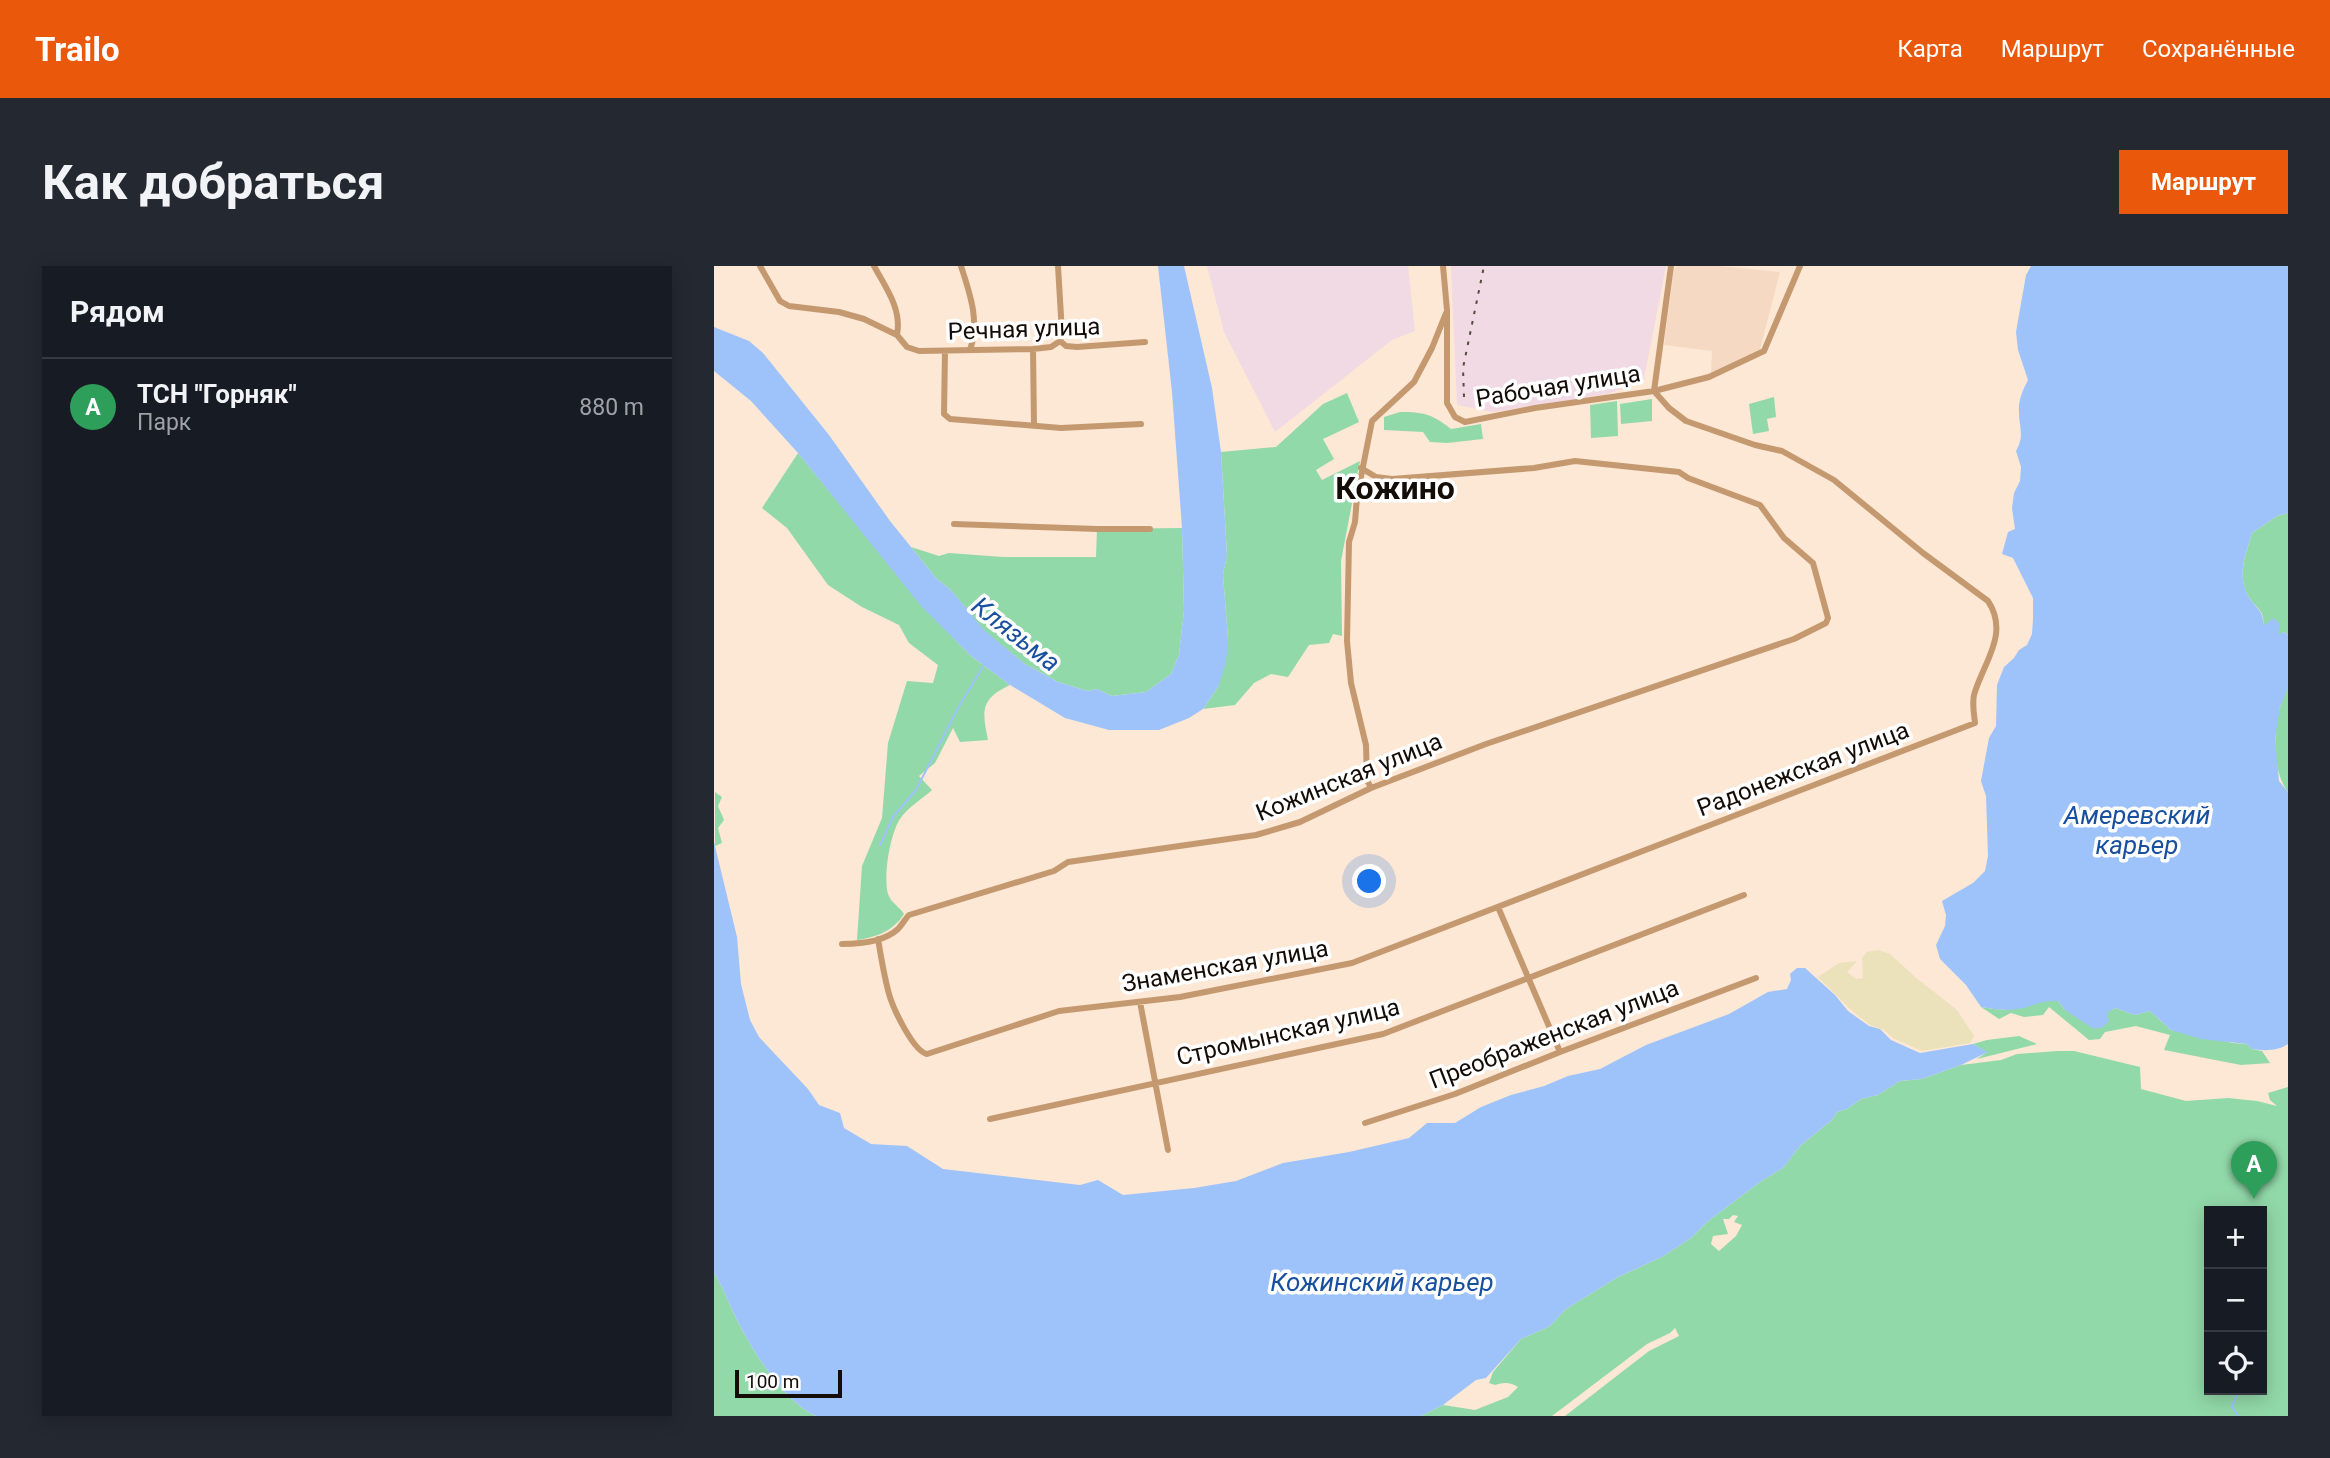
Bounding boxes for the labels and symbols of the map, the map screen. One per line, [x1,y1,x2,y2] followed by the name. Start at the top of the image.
[947,312,1101,346] street label: Речная улица
[1474,359,1642,413] street label: Рабочая улица
[1335,469,1455,507] district label: Кожино
[966,590,1066,678] water label: Клязьма
[1693,716,1913,822] street label: Радонежская улица
[1252,727,1446,827] street label: Кожинская улица
[2062,800,2210,860] water label: Амеревский карьер
[1352,864,1386,898] your location
[1120,934,1330,998] street label: Знаменская улица
[1425,973,1683,1095] street label: Преображенская улица
[1174,993,1402,1071] street label: Стромынская улица
[2231,1141,2277,1199] pin: A
[1270,1267,1494,1297] water label: Кожинский карьер
[735,1367,842,1399] scale bar

